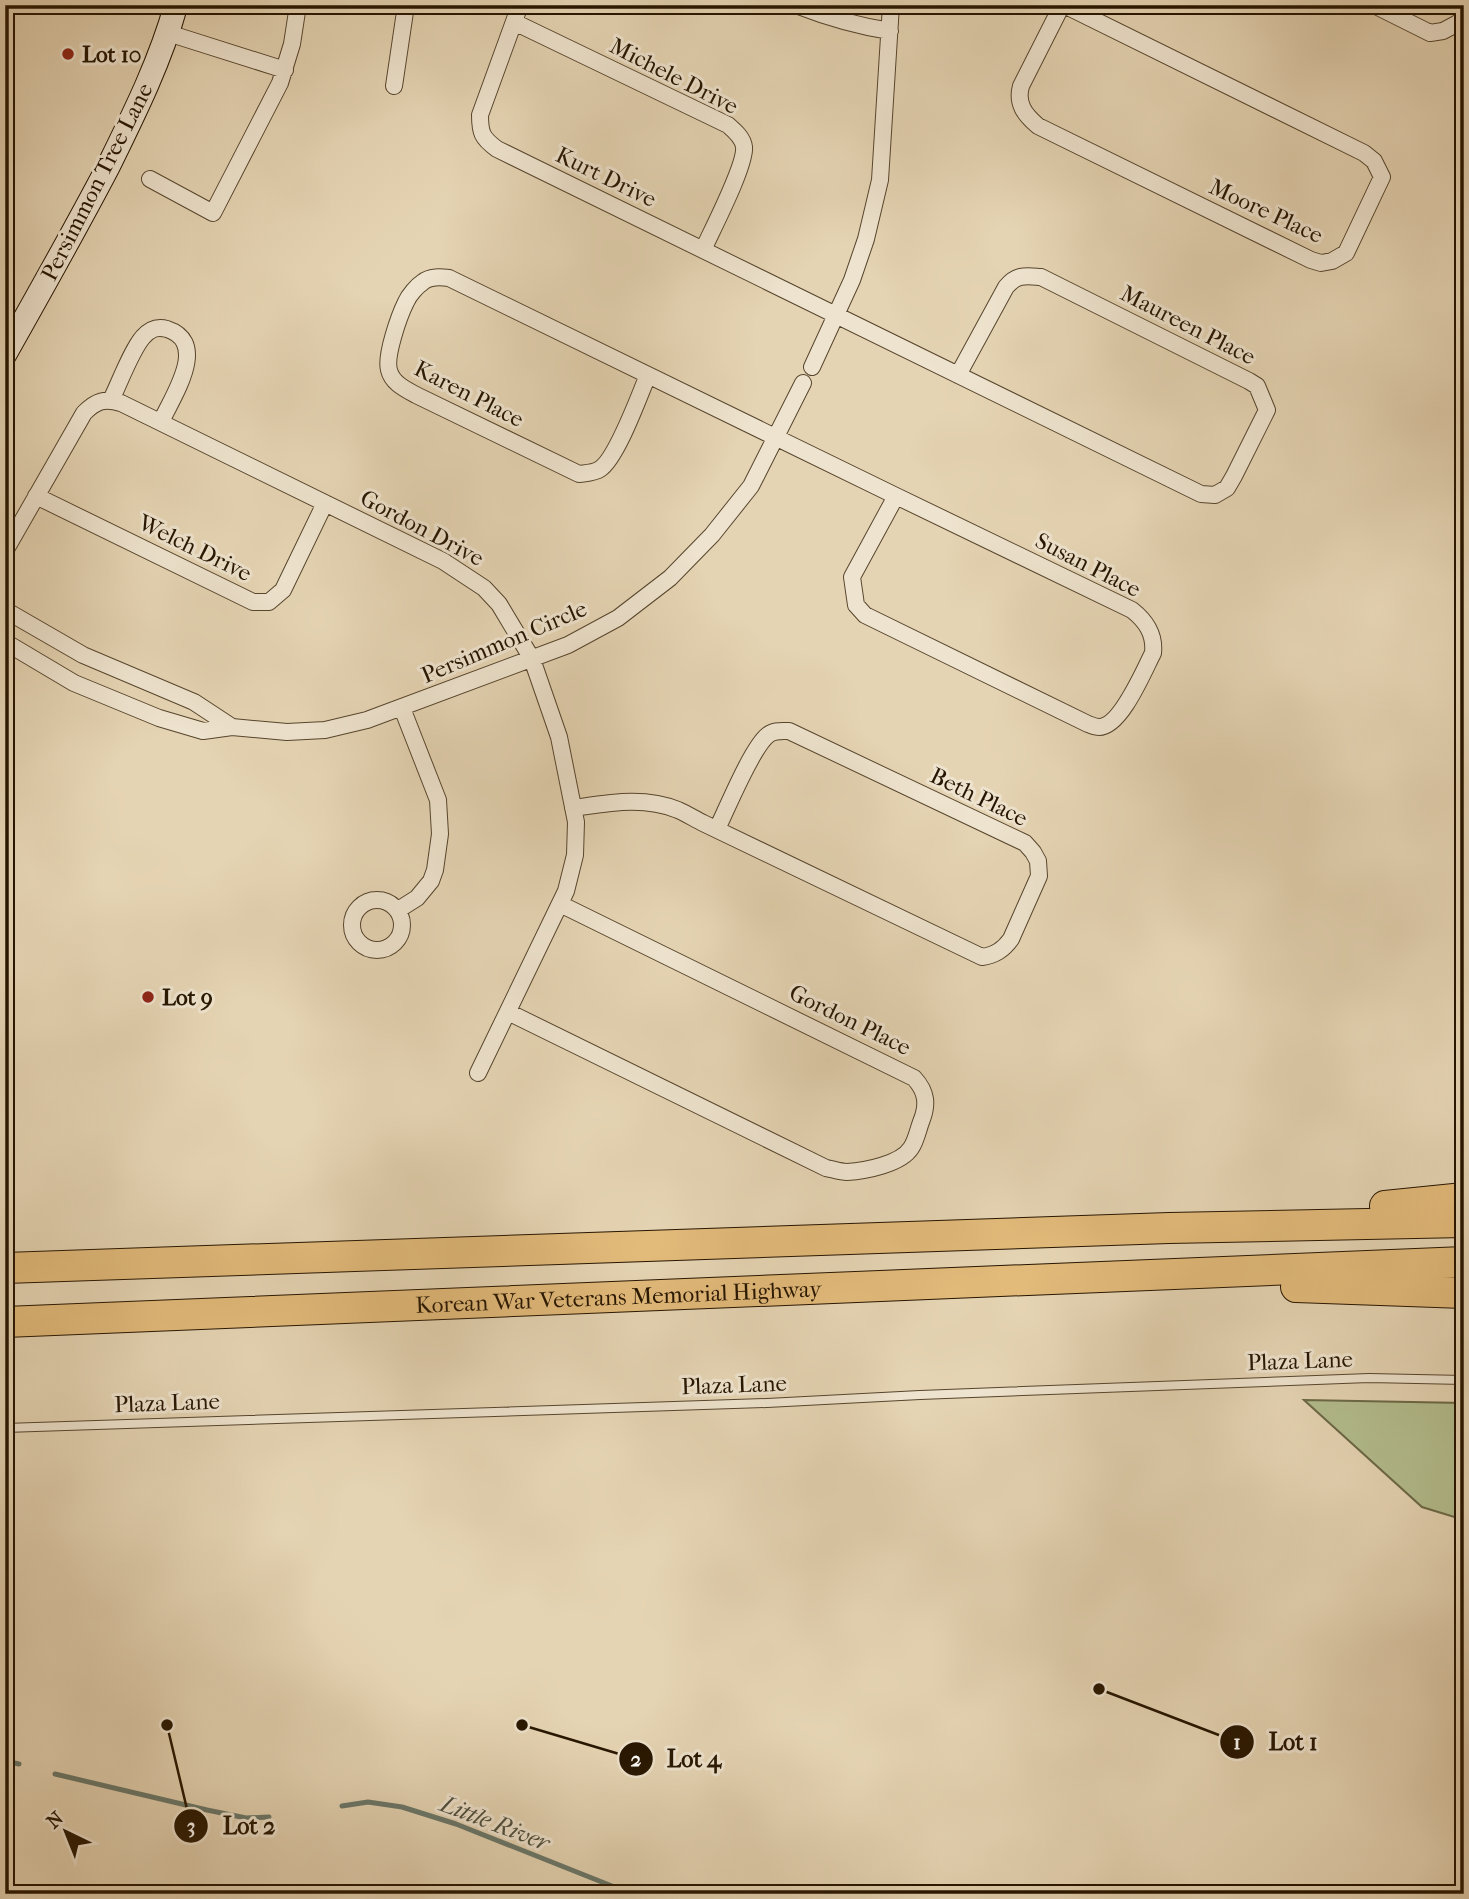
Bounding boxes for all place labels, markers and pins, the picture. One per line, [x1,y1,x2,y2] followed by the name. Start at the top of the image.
[82,41,141,68] place label: Lot 10
[60,46,76,62] marker: Lot 10
[162,984,213,1011] place label: Lot 9
[140,989,156,1005] marker: Lot 9
[1220,1719,1332,1764] callout: Lot 1
[618,1736,736,1781] callout: Lot 4
[174,1803,290,1848] callout: Lot 2

